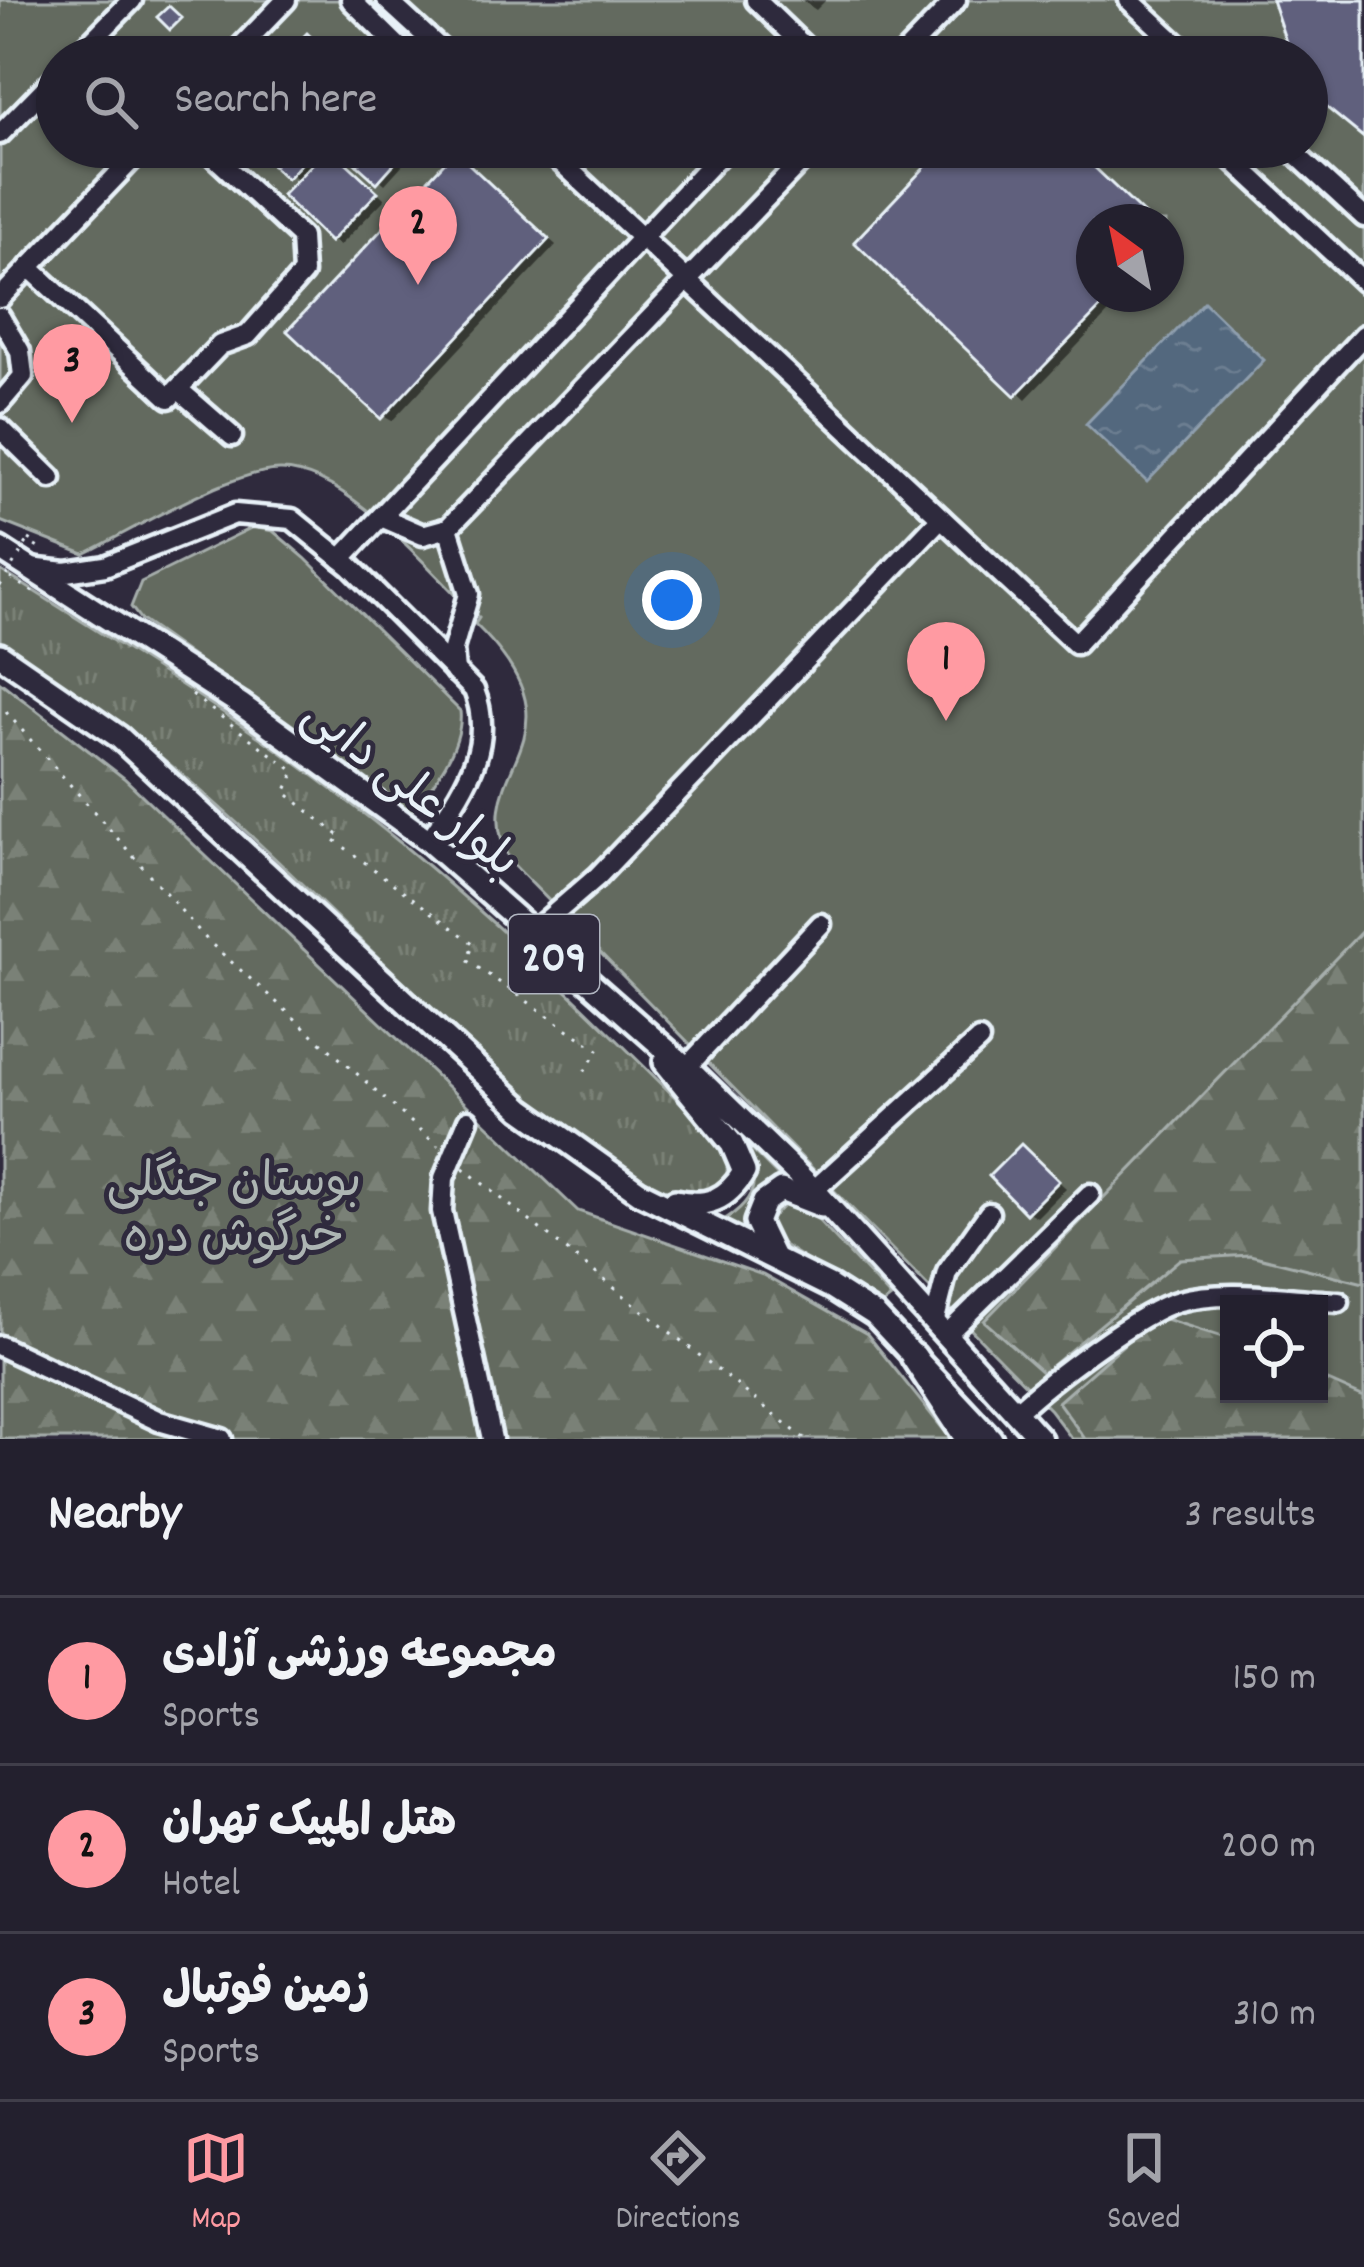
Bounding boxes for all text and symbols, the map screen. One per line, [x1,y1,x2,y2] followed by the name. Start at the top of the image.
[36,36,1328,168] search box
[78,69,144,135] icon: search
[174,70,377,134] text: Search here
[379,186,457,285] pin: 2
[1076,204,1184,312] north arrow
[33,324,111,423] pin: 3
[642,570,702,630] your location
[907,622,985,721] pin: 1
[285,684,532,898] street label: بلوار علی دایی
[509,915,599,993] road number: 209
[106,1151,362,1275] park label: بوستان جنگلی خرگوش دره
[1220,1295,1328,1403] map controls
[1220,1295,1328,1403] button: locate
[48,1481,181,1553] text: Nearby
[1185,1490,1316,1545] text: 3 results
[162,1625,557,1689] text: مجموعه ورزشی آزادی
[83,1653,91,1708] text: 1
[1232,1653,1316,1708] text: 150 m
[162,1691,260,1746] text: Sports
[162,1793,456,1857] text: هتل المپیک تهران
[78,1821,96,1876] text: 2
[1221,1821,1316,1876] text: 200 m
[162,1859,240,1914] text: Hotel
[162,1961,370,2025] text: زمین فوتبال
[78,1989,96,2044] text: 3
[1233,1989,1316,2044] text: 310 m
[162,2027,260,2082] text: Sports
[183,2125,249,2244] tab: Map
[616,2125,741,2244] tab: Directions
[1107,2125,1181,2244] tab: Saved

